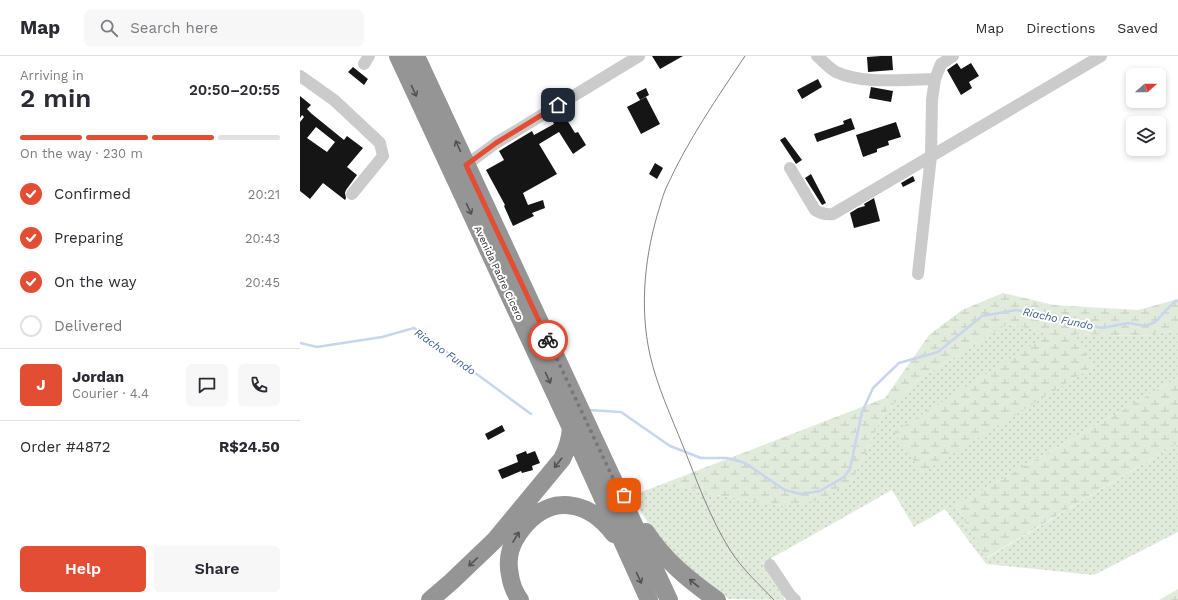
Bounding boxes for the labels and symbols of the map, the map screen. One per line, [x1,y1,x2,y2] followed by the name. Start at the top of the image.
[1126,68,1166,108] north arrow
[411,85,419,97] one-way arrow
[541,88,575,122] pin
[453,140,461,152] one-way arrow
[466,203,473,215] one-way arrow
[472,224,526,322] street label: Avenida Padre Cícero
[1022,305,1094,333] water label: Riacho Fundo
[528,320,568,360] courier
[412,326,478,378] water label: Riacho Fundo
[545,371,552,383] one-way arrow
[553,458,562,469] one-way arrow
[607,478,641,512] pin
[512,532,521,543] one-way arrow
[468,557,478,567] one-way arrow
[636,572,643,584] one-way arrow
[688,578,699,587] one-way arrow

